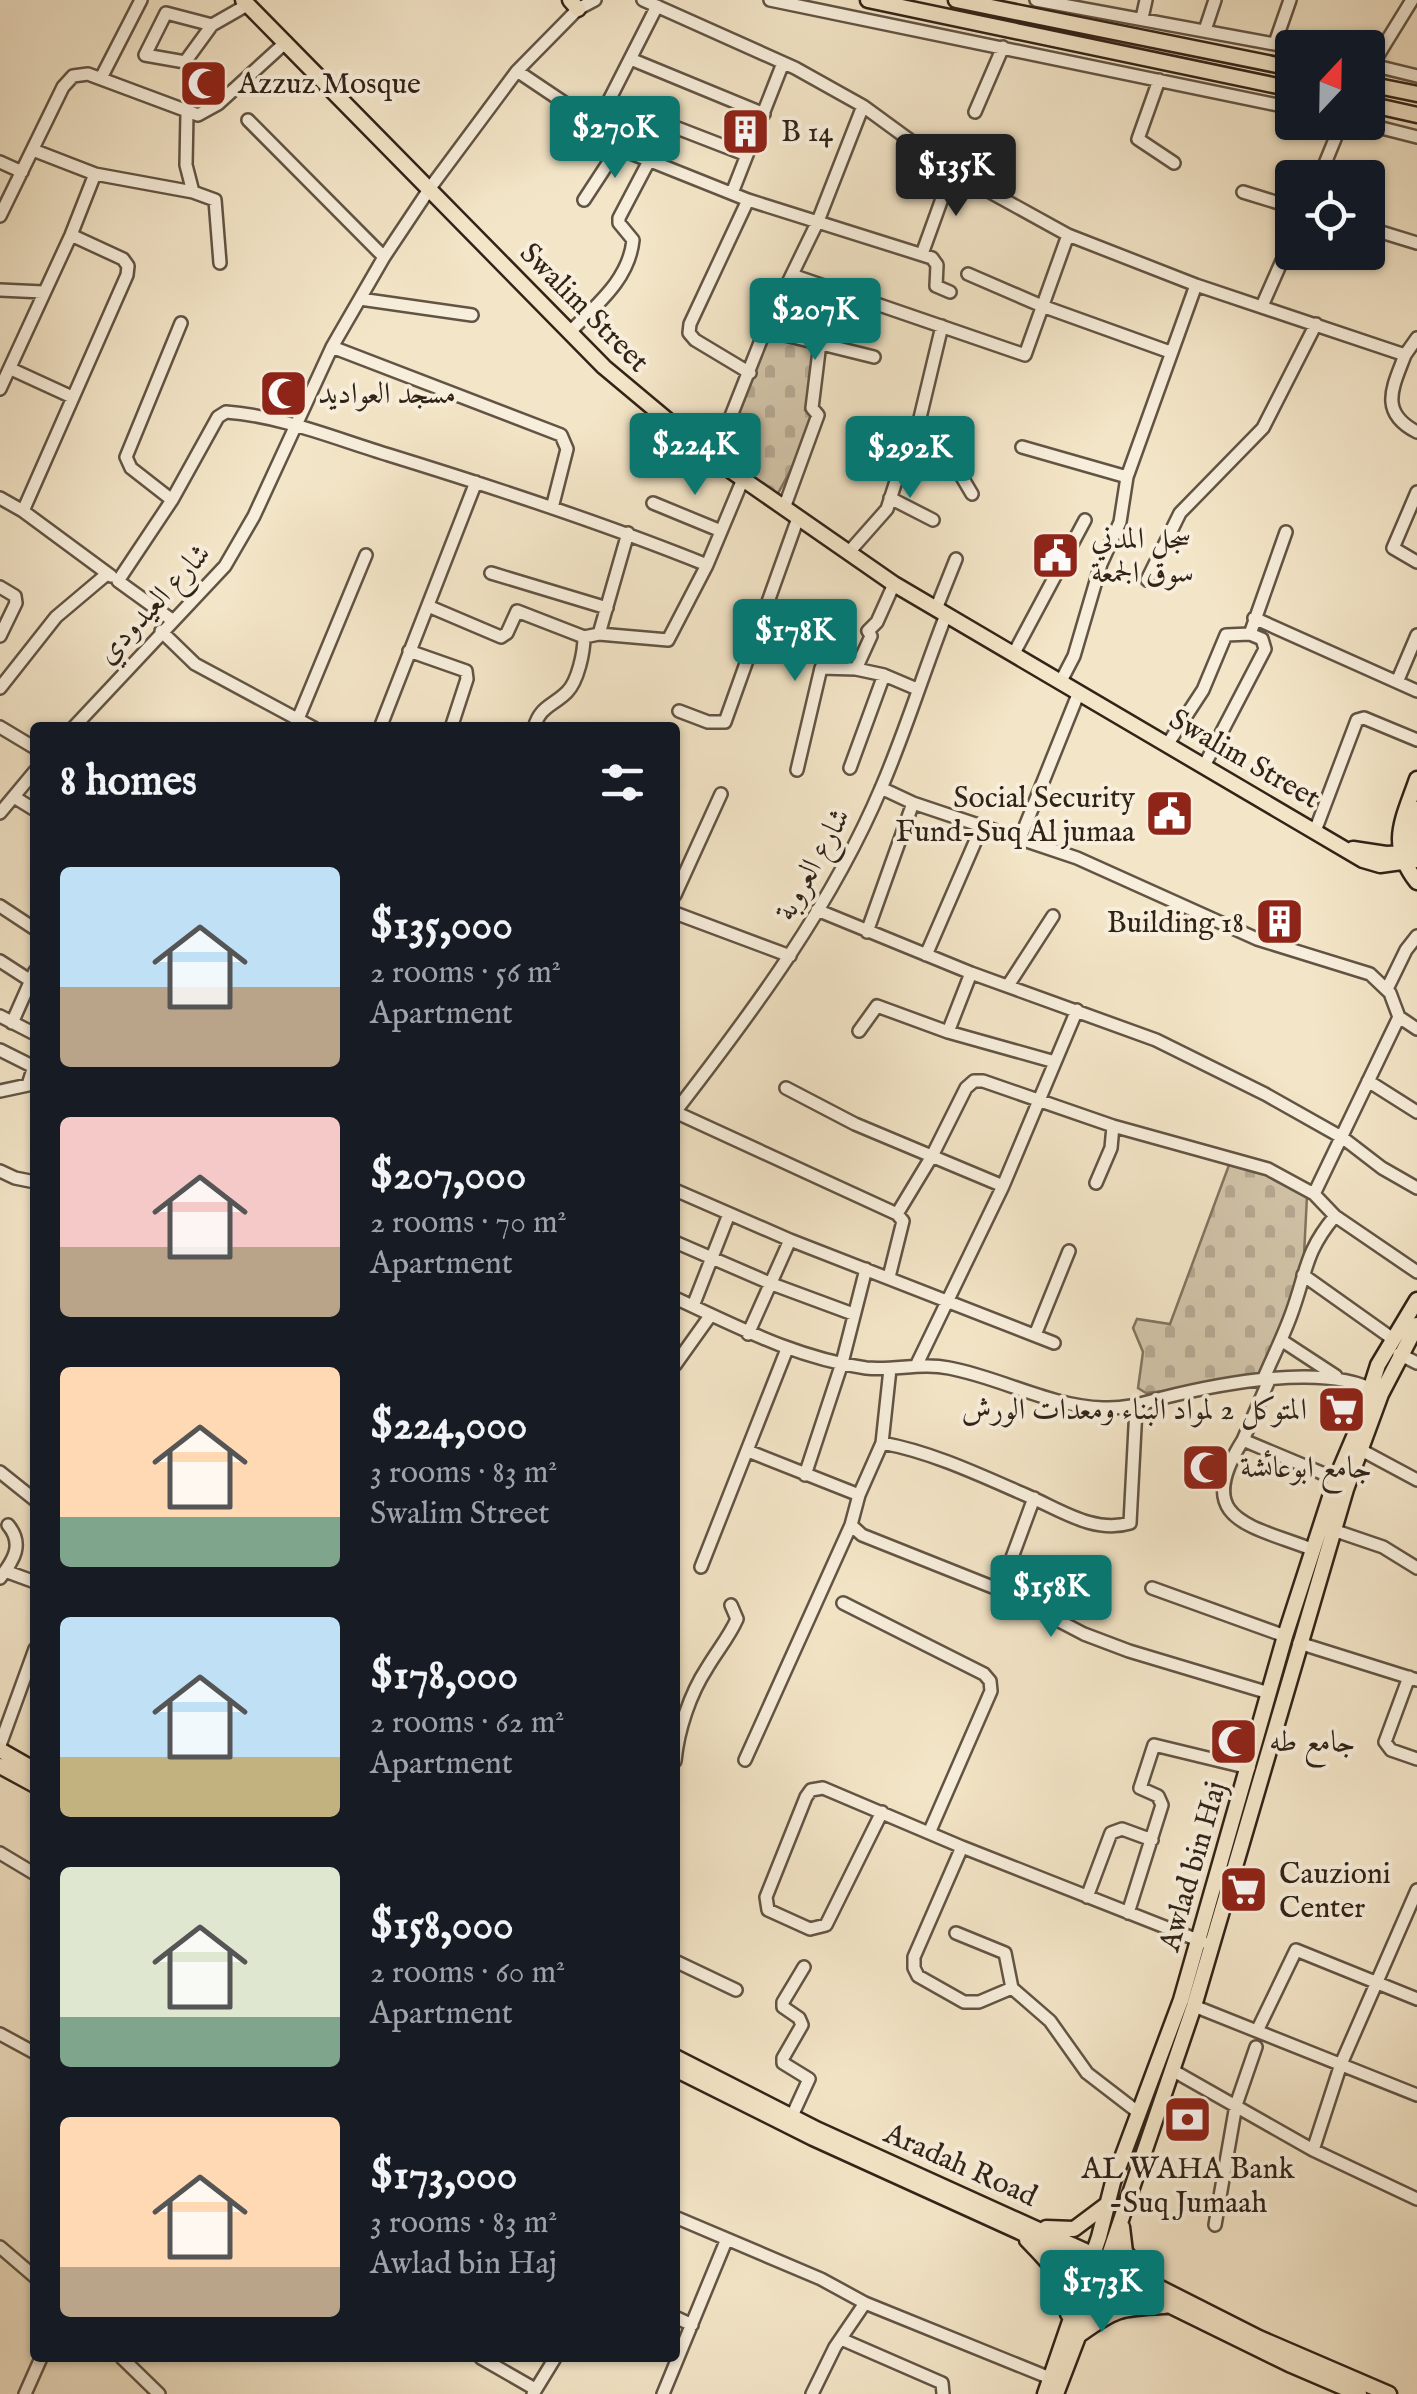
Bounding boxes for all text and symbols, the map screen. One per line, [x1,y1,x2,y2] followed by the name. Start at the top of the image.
[1275,30,1385,140] north arrow
[1275,30,1385,270] map controls
[177,57,229,109] mosque icon: Azzuz Mosque
[237,66,421,104] place label: Azzuz Mosque
[545,96,685,181] pin: $270K
[720,105,772,157] building icon: B 14
[572,108,658,149] text: $270K
[781,114,834,152] place label: B 14
[886,134,1026,219] pin: $135K
[918,146,994,187] text: $135K
[1275,160,1385,270] button: locate
[511,236,656,381] street label: Swalim Street
[745,278,885,363] pin: $207K
[772,290,858,331] text: $207K
[257,367,309,419] mosque icon: مسجد العواديد
[318,376,456,414] place label: مسجد العواديد
[625,413,765,498] pin: $224K
[840,416,980,501] pin: $292K
[652,425,738,466] text: $224K
[868,428,952,469] text: $292K
[1091,521,1194,593] place label: سجل المدني سوق الجمعة
[1030,529,1082,581] public building icon: سجل المدني سوق الجمعة
[89,536,223,675] street label: شارع العيدودي
[725,599,865,684] pin: $178K
[755,611,835,652] text: $178K
[1162,701,1326,818] street label: Swalim Street
[595,755,650,810] icon: filters
[60,756,197,809] text: 8 homes
[895,780,1135,852] place label: Social Security Fund-Suq Al jumaa
[1144,788,1196,840] public building icon: Social Security Fund-Suq Al jumaa
[767,802,864,930] street label: شارع العروبة
[1253,896,1305,948] building icon: Building 18
[370,900,513,953] text: $135,000
[1107,905,1244,943] place label: Building 18
[140,907,260,1027] icon: home
[370,953,561,994] text: 2 rooms · 56 m²
[370,994,513,1035] text: Apartment
[370,1150,526,1203] text: $207,000
[140,1157,260,1277] icon: home
[370,1203,567,1244] text: 2 rooms · 70 m²
[370,1244,513,1285] text: Apartment
[1316,1383,1368,1435] supermarket icon: المتوكل 2 لمواد البناء ومعدات الورش
[961,1392,1307,1430] place label: المتوكل 2 لمواد البناء ومعدات الورش
[370,1400,527,1453] text: $224,000
[140,1407,260,1527] icon: home
[1179,1441,1231,1493] mosque icon: جامع ابوعائشة
[1240,1450,1372,1494] place label: جامع ابوعائشة
[370,1453,557,1494] text: 3 rooms · 83 m²
[370,1494,549,1535] text: Swalim Street
[981,1555,1121,1640] pin: $158K
[1013,1567,1089,1608] text: $158K
[370,1650,518,1703] text: $178,000
[140,1657,260,1777] icon: home
[370,1703,564,1744] text: 2 rooms · 62 m²
[1208,1715,1260,1767] mosque icon: جامع طه
[1269,1724,1355,1768] place label: جامع طه
[370,1744,513,1785] text: Apartment
[1151,1777,1236,1957] street label: Awlad bin Haj
[1279,1856,1391,1928] place label: Cauzioni Center
[1218,1864,1270,1916] supermarket icon: Cauzioni Center
[370,1900,514,1953] text: $158,000
[140,1907,260,2027] icon: home
[370,1953,565,1994] text: 2 rooms · 60 m²
[370,1994,513,2035] text: Apartment
[1162,2093,1214,2145] bank icon: AL WAHA Bank -Suq Jumaah
[877,2115,1044,2217] street label: Aradah Road
[370,2150,517,2203] text: $173,000
[1080,2151,1295,2223] place label: AL WAHA Bank -Suq Jumaah
[140,2157,260,2277] icon: home
[370,2203,557,2244] text: 3 rooms · 83 m²
[370,2244,557,2285] text: Awlad bin Haj
[1032,2250,1172,2335] pin: $173K
[1062,2262,1142,2303] text: $173K

